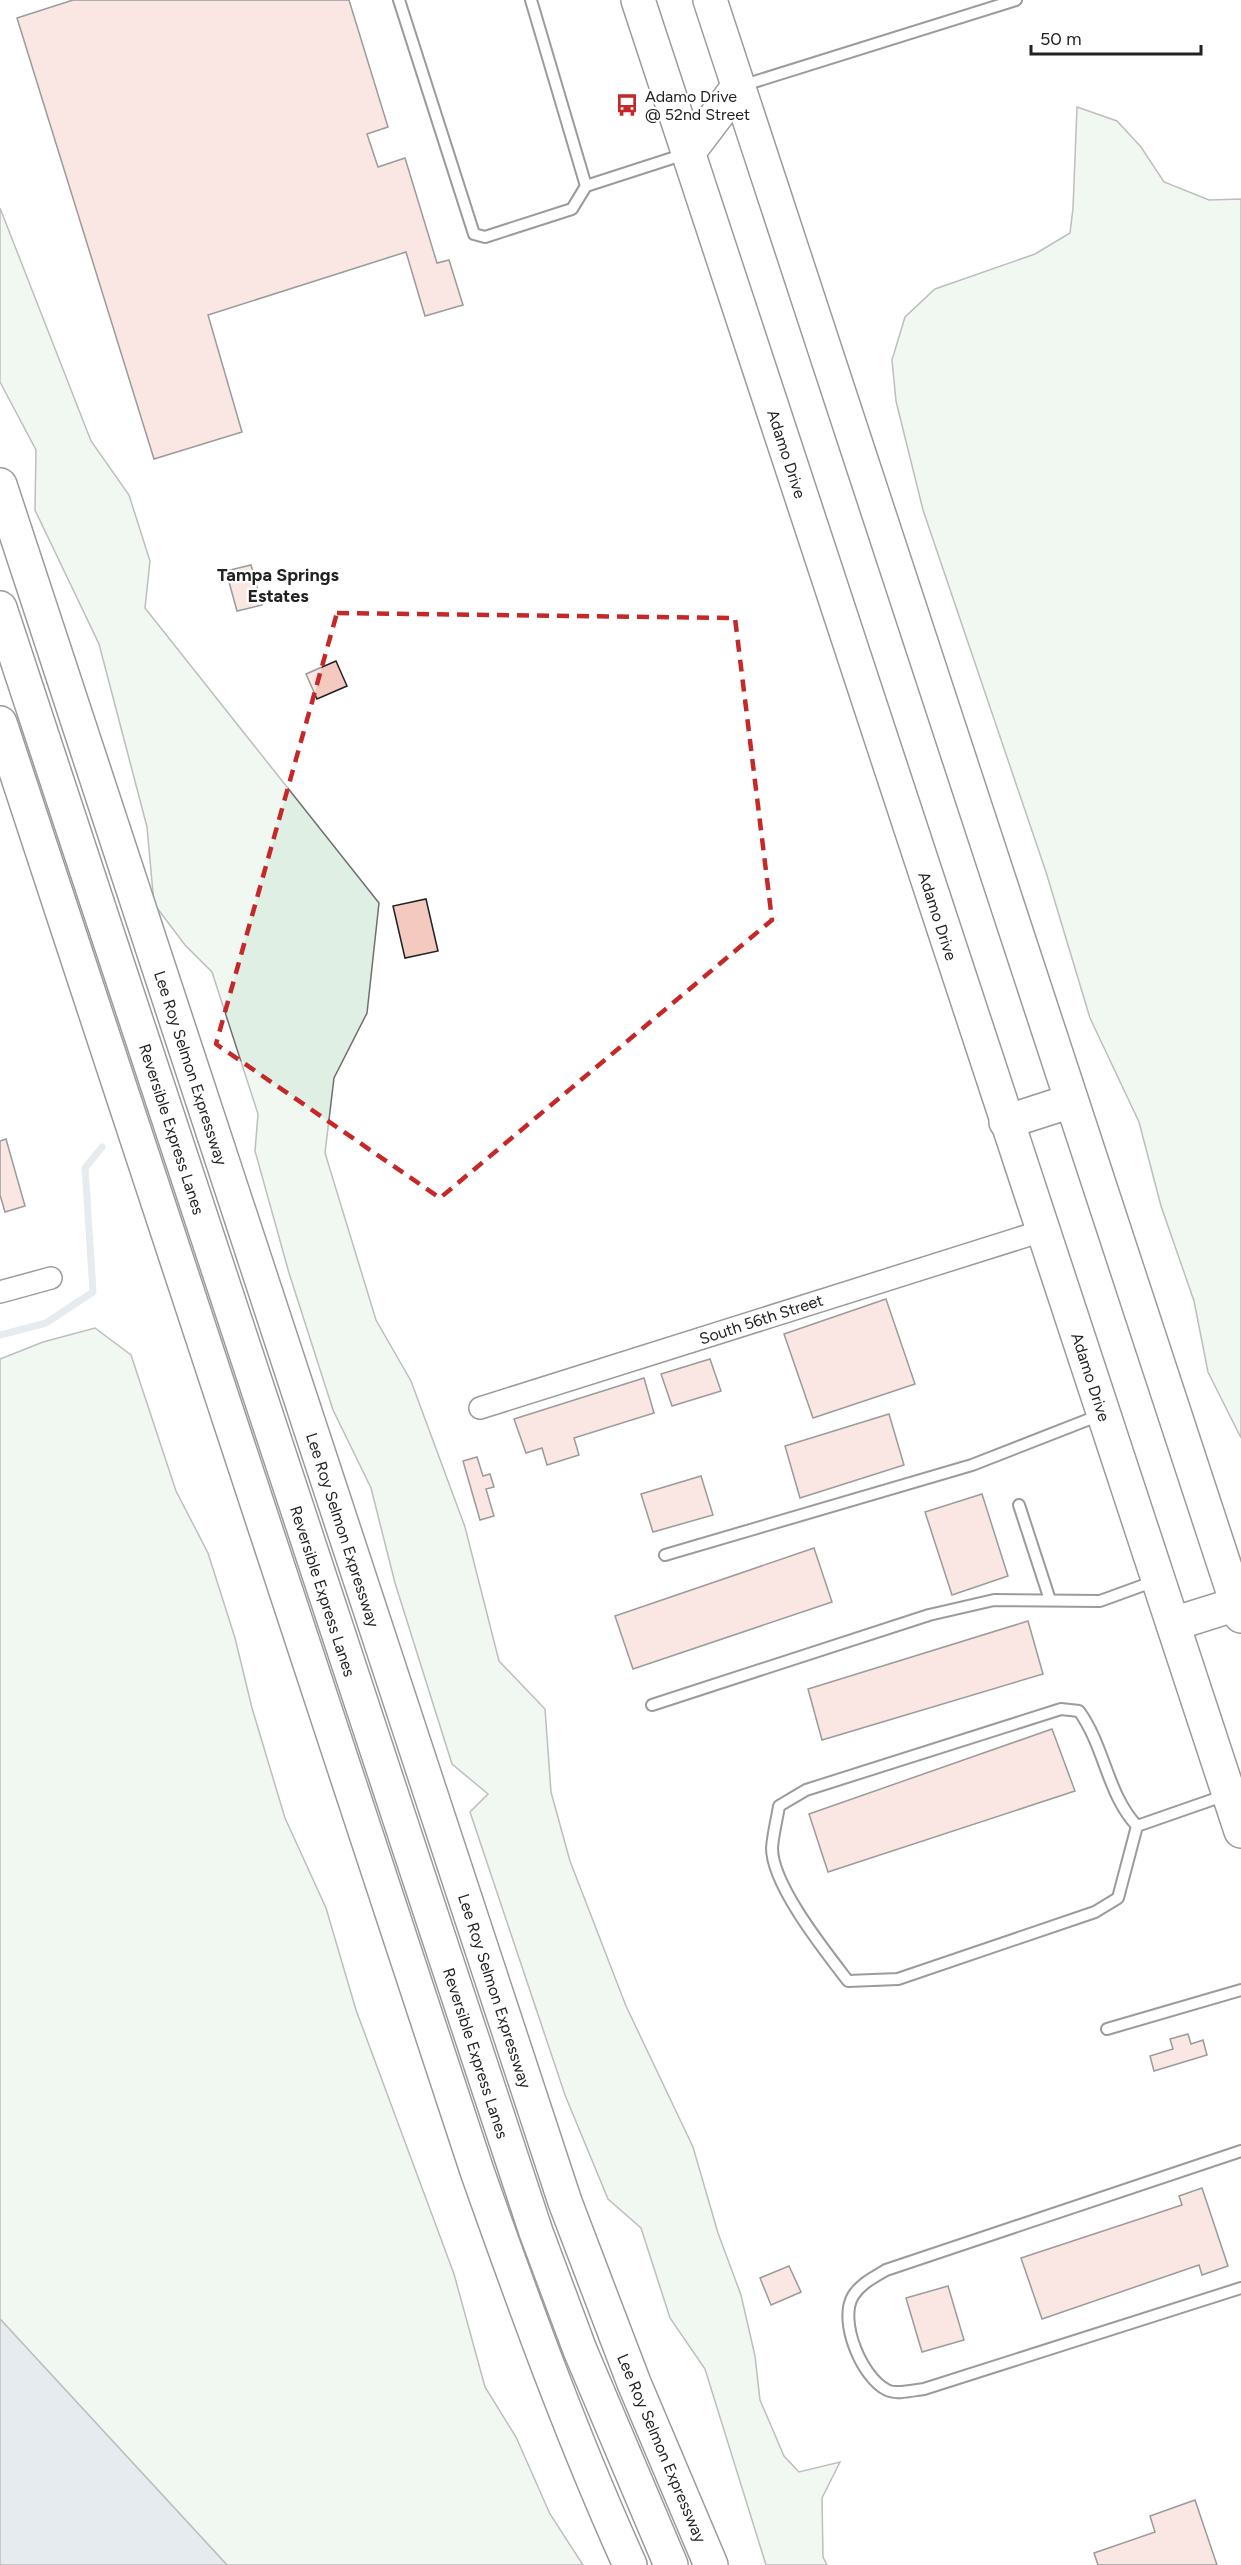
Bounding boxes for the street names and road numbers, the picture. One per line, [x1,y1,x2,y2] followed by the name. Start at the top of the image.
[763,407,810,501] street label: Adamo Drive
[914,869,961,963] street label: Adamo Drive
[150,968,231,1168] street label: Lee Roy Selmon Expressway
[135,1041,208,1217] street label: Reversible Express Lanes
[697,1291,825,1348] street label: South 56th Street
[1067,1330,1114,1424] street label: Adamo Drive
[302,1430,383,1630] street label: Lee Roy Selmon Expressway
[286,1503,359,1679] street label: Reversible Express Lanes
[454,1891,535,2091] street label: Lee Roy Selmon Expressway
[439,1965,512,2141] street label: Reversible Express Lanes
[613,2351,710,2546] street label: Lee Roy Selmon Expressway

